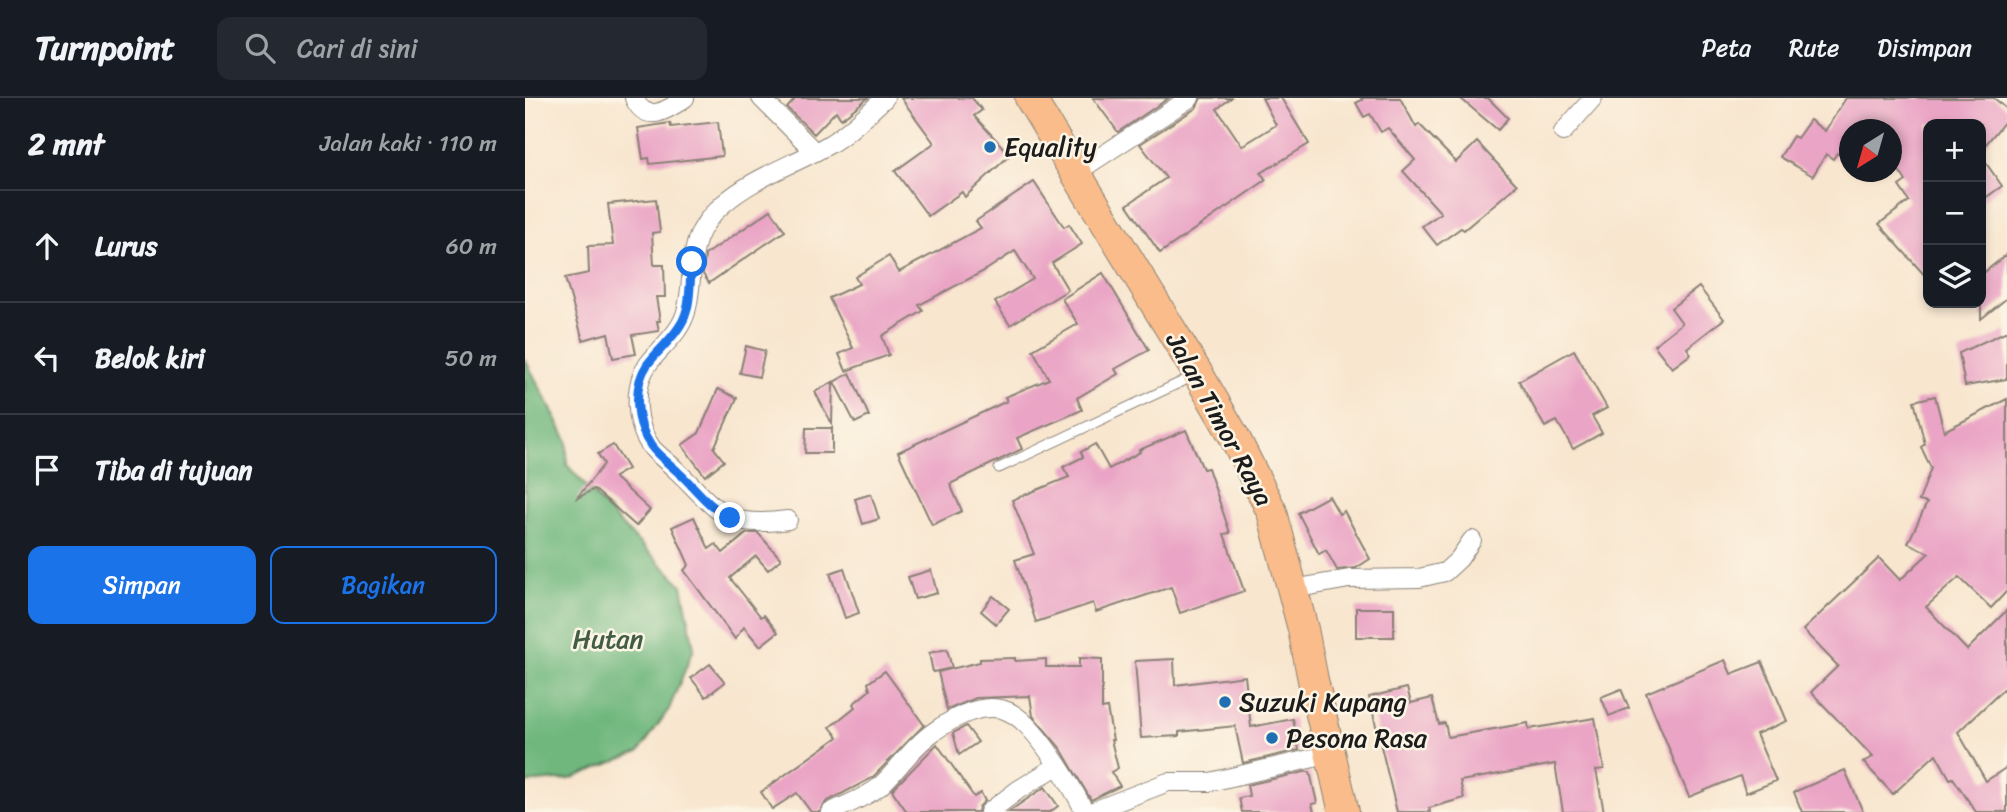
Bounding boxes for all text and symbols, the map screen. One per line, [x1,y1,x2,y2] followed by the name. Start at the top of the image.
[217,17,707,80] search box
[35,19,175,77] text: Turnpoint
[297,25,417,71] text: Cari di sini
[1702,27,1751,69] text: Peta
[1789,27,1839,69] text: Rute
[1877,27,1972,69] text: Disimpan
[241,29,279,67] icon: search
[28,117,104,171] text: 2 mnt
[1839,119,1902,182] north arrow
[1923,119,1986,308] map controls
[1923,119,1986,182] button: +
[320,123,497,164] text: Jalan kaki · 110 m
[1004,124,1097,170] place label: Equality
[982,139,998,155] marker: Equality
[1923,182,1986,245] button: −
[95,223,158,269] text: Lurus
[446,226,497,267] text: 60 m
[28,227,66,265] icon: ahead
[1923,245,1986,308] button: layers
[676,246,707,277] route start
[1153,323,1287,515] street label: Jalan Timor Raya
[95,335,205,381] text: Belok kiri
[445,338,497,379] text: 50 m
[28,339,66,377] icon: left
[95,447,252,493] text: Tiba di tujuan
[28,451,66,489] icon: arrive
[714,502,745,533] route end
[28,546,256,624] button: Simpan
[270,546,497,624] button: Bagikan
[573,616,643,662] park label: Hutan
[1239,679,1407,725] place label: Suzuki Kupang
[1217,694,1233,710] marker: Suzuki Kupang
[1286,715,1428,761] place label: Pesona Rasa
[1264,730,1280,746] marker: Pesona Rasa

